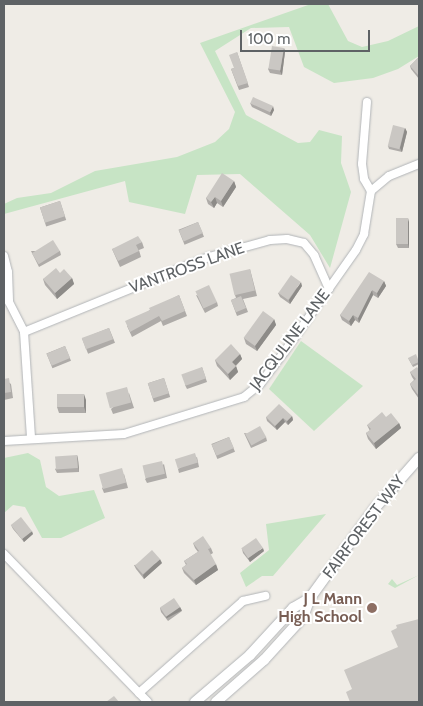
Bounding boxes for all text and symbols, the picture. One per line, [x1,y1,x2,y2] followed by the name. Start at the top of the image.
[243,20,373,52] scale bar
[248,30,290,48] text: 100 m
[127,238,247,298] street label: VANTROSS LANE
[246,286,334,394] street label: JACQULINE LANE
[319,472,409,582] street label: FAIRFOREST WAY
[278,589,362,627] place label: J L Mann High School
[366,602,378,614] marker: J L Mann High School

